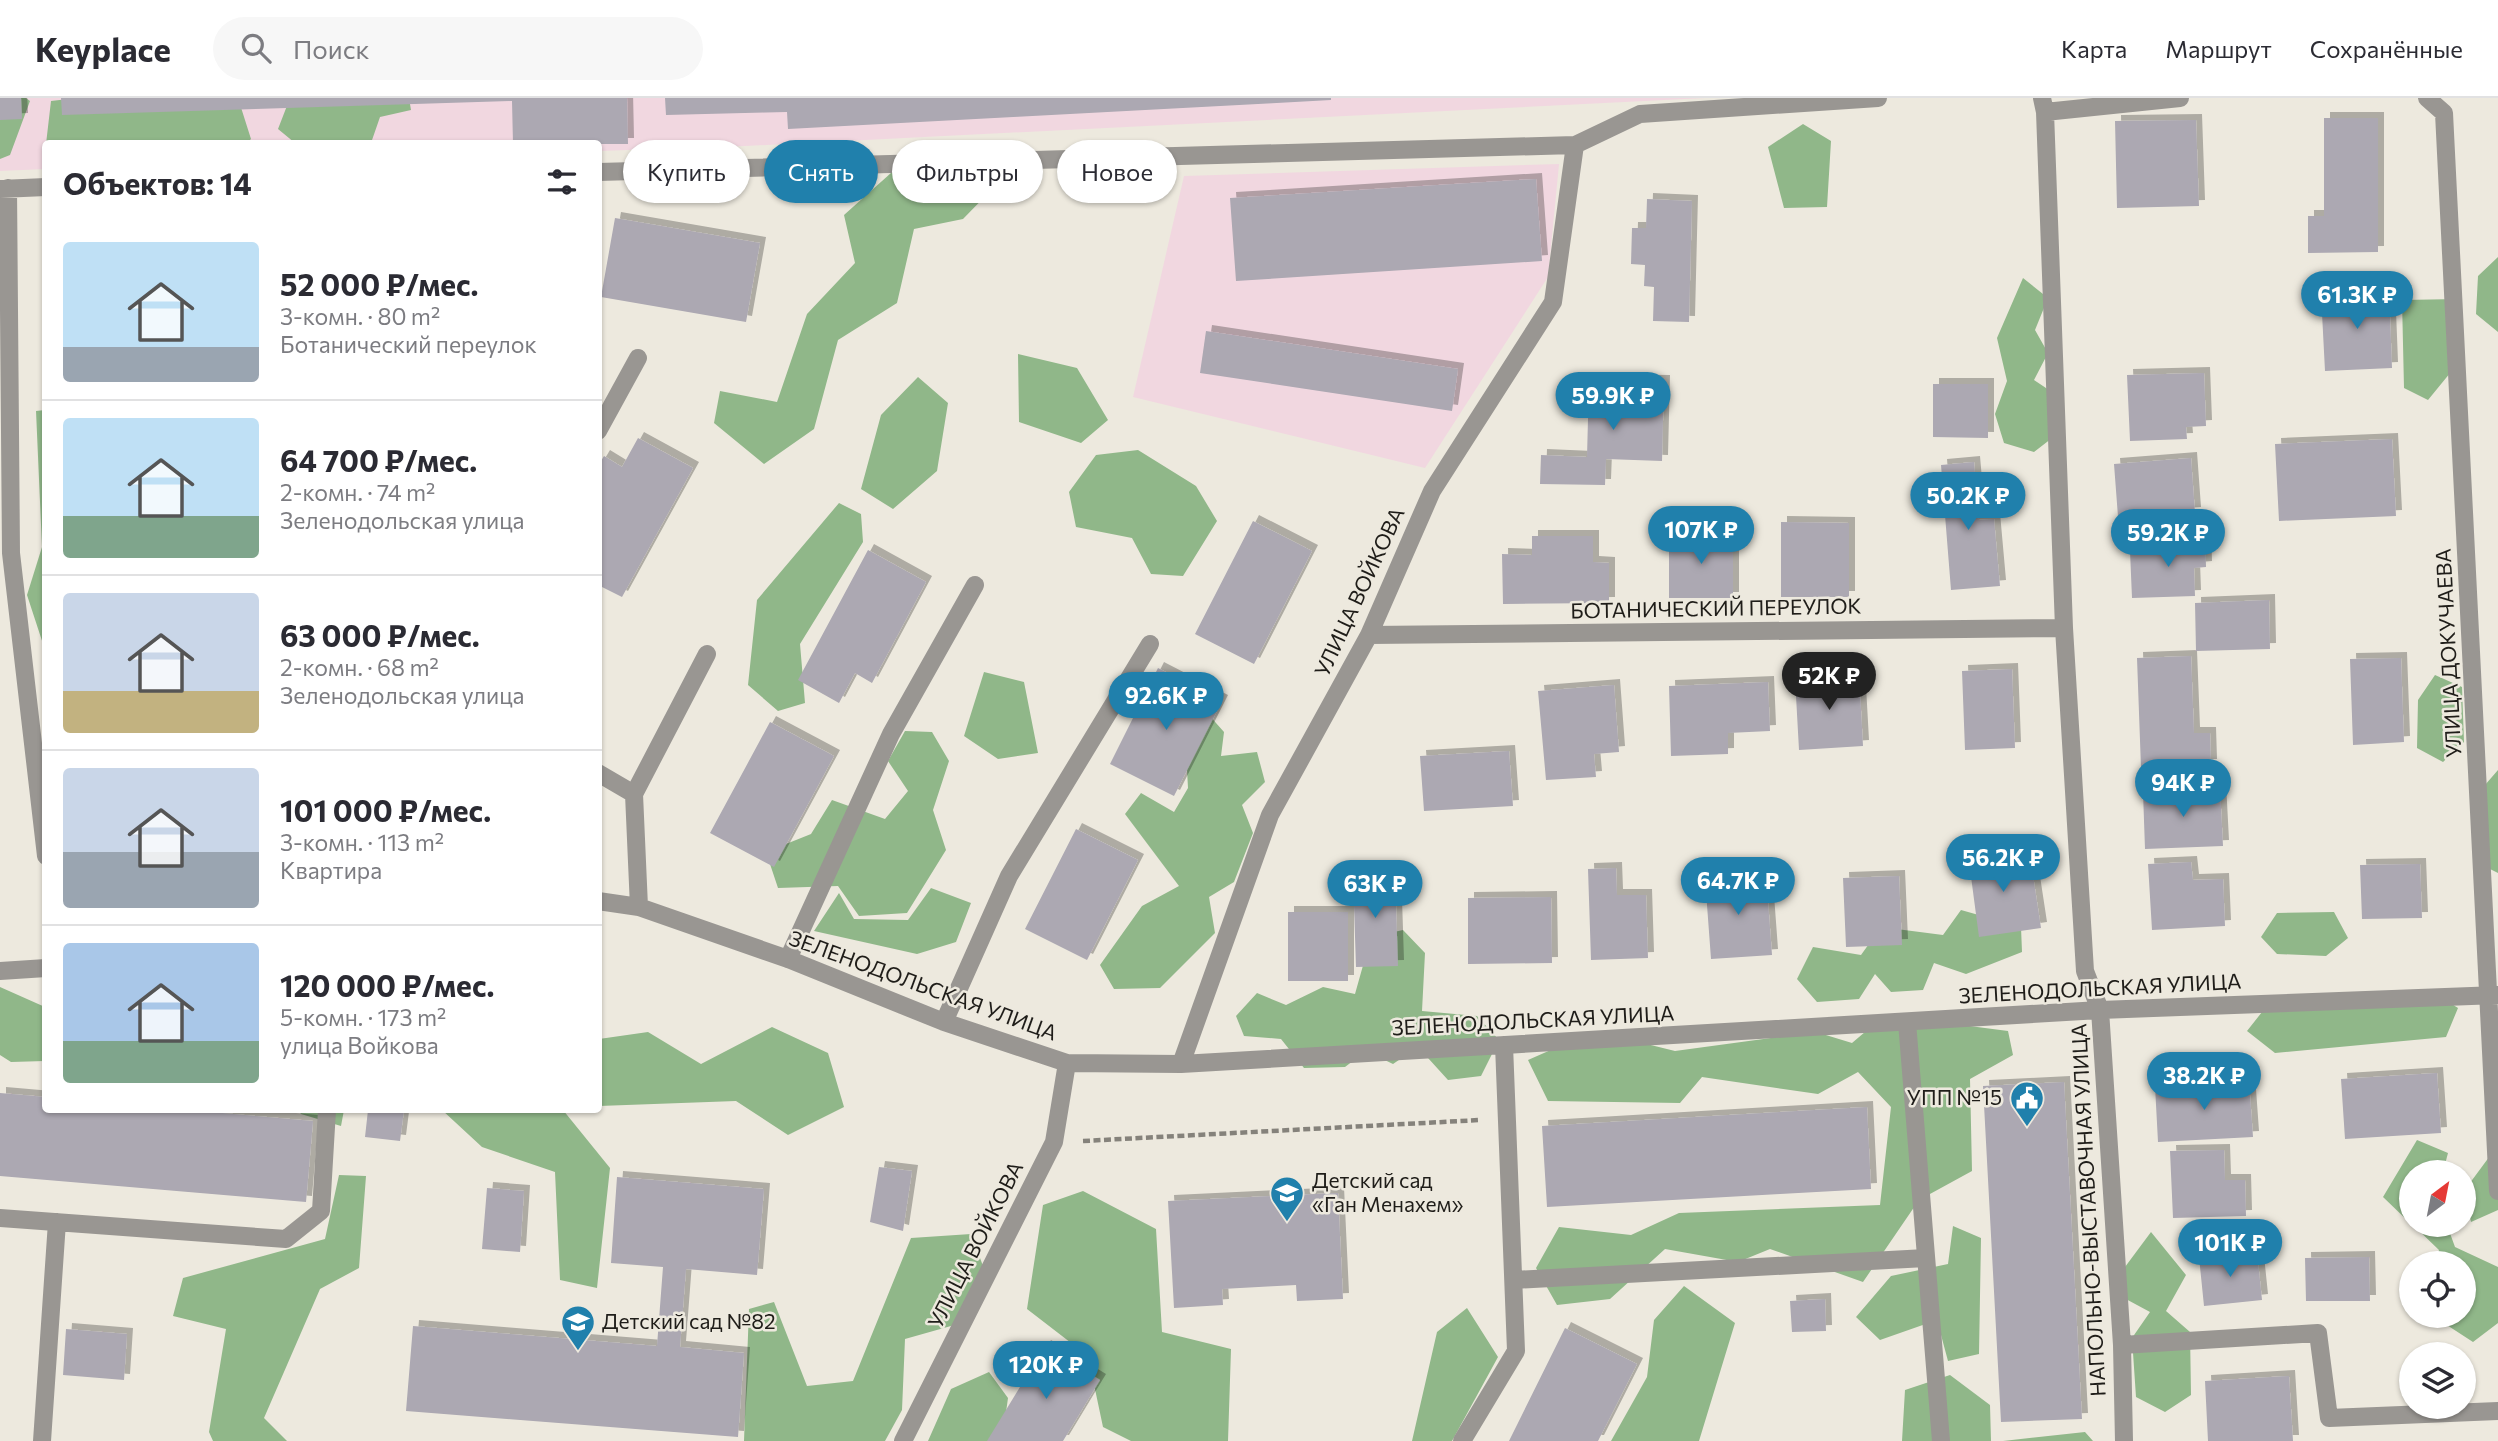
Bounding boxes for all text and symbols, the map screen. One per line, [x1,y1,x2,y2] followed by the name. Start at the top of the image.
[213,17,703,80] search box
[35,28,171,69] text: Keyplace
[237,29,275,67] icon: search
[293,33,370,64] text: Поиск
[2061,34,2127,63] text: Карта
[2165,34,2272,63] text: Маршрут
[2310,34,2463,63] text: Сохранённые
[623,140,750,203] chip: Купить
[764,140,878,203] chip: Снять
[892,140,1043,203] chip: Фильтры
[1057,140,1177,203] chip: Новое
[543,163,581,201] icon: filters
[63,164,252,201] text: Объектов: 14
[280,265,479,302] text: 52 000 ₽/мес.
[119,270,203,354] icon: home
[2292,272,2422,331] pin: 61.3K ₽
[2317,280,2397,308] text: 61.3K ₽
[280,302,440,330] text: 3-комн. · 80 m²
[280,330,537,358] text: Ботанический переулок
[1548,372,1678,432] pin: 59.9K ₽
[1572,381,1654,409] text: 59.9K ₽
[280,441,477,478] text: 64 700 ₽/мес.
[119,446,203,530] icon: home
[1903,472,2033,532] pin: 50.2K ₽
[280,478,435,506] text: 2-комн. · 74 m²
[1926,481,2010,509] text: 50.2K ₽
[1309,503,1409,680] street label: УЛИЦА ВОЙКОВА
[280,506,525,534] text: Зеленодольская улица
[1644,506,1758,566] pin: 107K ₽
[2103,510,2233,569] pin: 59.2K ₽
[1664,515,1738,543] text: 107K ₽
[2127,518,2209,546] text: 59.2K ₽
[2430,548,2465,758] street label: УЛИЦА ДОКУЧАЕВА
[1570,592,1862,623] street label: БОТАНИЧЕСКИЙ ПЕРЕУЛОК
[280,616,480,653] text: 63 000 ₽/мес.
[119,621,203,705] icon: home
[1780,652,1878,712] pin: 52K ₽
[280,653,439,681] text: 2-комн. · 68 m²
[1798,661,1860,689] text: 52K ₽
[1101,672,1231,732] pin: 92.6K ₽
[280,681,525,709] text: Зеленодольская улица
[1125,681,1207,709] text: 92.6K ₽
[2134,760,2232,819] pin: 94K ₽
[2151,768,2215,796] text: 94K ₽
[280,791,491,828] text: 101 000 ₽/мес.
[119,796,203,880] icon: home
[280,828,444,856] text: 3-комн. · 113 m²
[1938,834,2068,894] pin: 56.2K ₽
[1962,843,2044,871] text: 56.2K ₽
[280,856,382,884] text: Квартира
[1673,858,1803,917] pin: 64.7K ₽
[1326,860,1424,920] pin: 63K ₽
[1697,866,1779,894] text: 64.7K ₽
[1343,869,1407,897] text: 63K ₽
[786,924,1061,1045] street label: ЗЕЛЕНОДОЛЬСКАЯ УЛИЦА
[280,966,494,1003] text: 120 000 ₽/мес.
[1958,968,2242,1007] street label: ЗЕЛЕНОДОЛЬСКАЯ УЛИЦА
[119,971,203,1055] icon: home
[1391,1000,1675,1039] street label: ЗЕЛЕНОДОЛЬСКАЯ УЛИЦА
[280,1003,446,1031] text: 5-комн. · 173 m²
[2065,1023,2110,1397] street label: НАПОЛЬНО-ВЫСТАВОЧНАЯ УЛИЦА
[280,1031,439,1059] text: улица Войкова
[2139,1052,2269,1112] pin: 38.2K ₽
[2163,1061,2245,1089] text: 38.2K ₽
[2008,1079,2046,1128] public building icon: УПП №15
[1907,1084,2002,1109] place label: УПП №15
[922,1157,1027,1332] street label: УЛИЦА ВОЙКОВА
[2399,1160,2476,1237] north arrow
[2399,1160,2476,1419] map controls
[1312,1167,1464,1216] place label: Детский сад «Ган Менахем»
[1268,1174,1306,1223] school or university icon: Детский сад «Ган Менахем»
[2173,1220,2287,1279] pin: 101K ₽
[2194,1228,2266,1256] text: 101K ₽
[2399,1251,2476,1328] button: locate
[559,1303,597,1352] school or university icon: Детский сад №82
[602,1308,776,1333] place label: Детский сад №82
[989,1342,1103,1401] pin: 120K ₽
[2399,1342,2476,1419] button: layers
[1009,1350,1083,1378] text: 120K ₽

